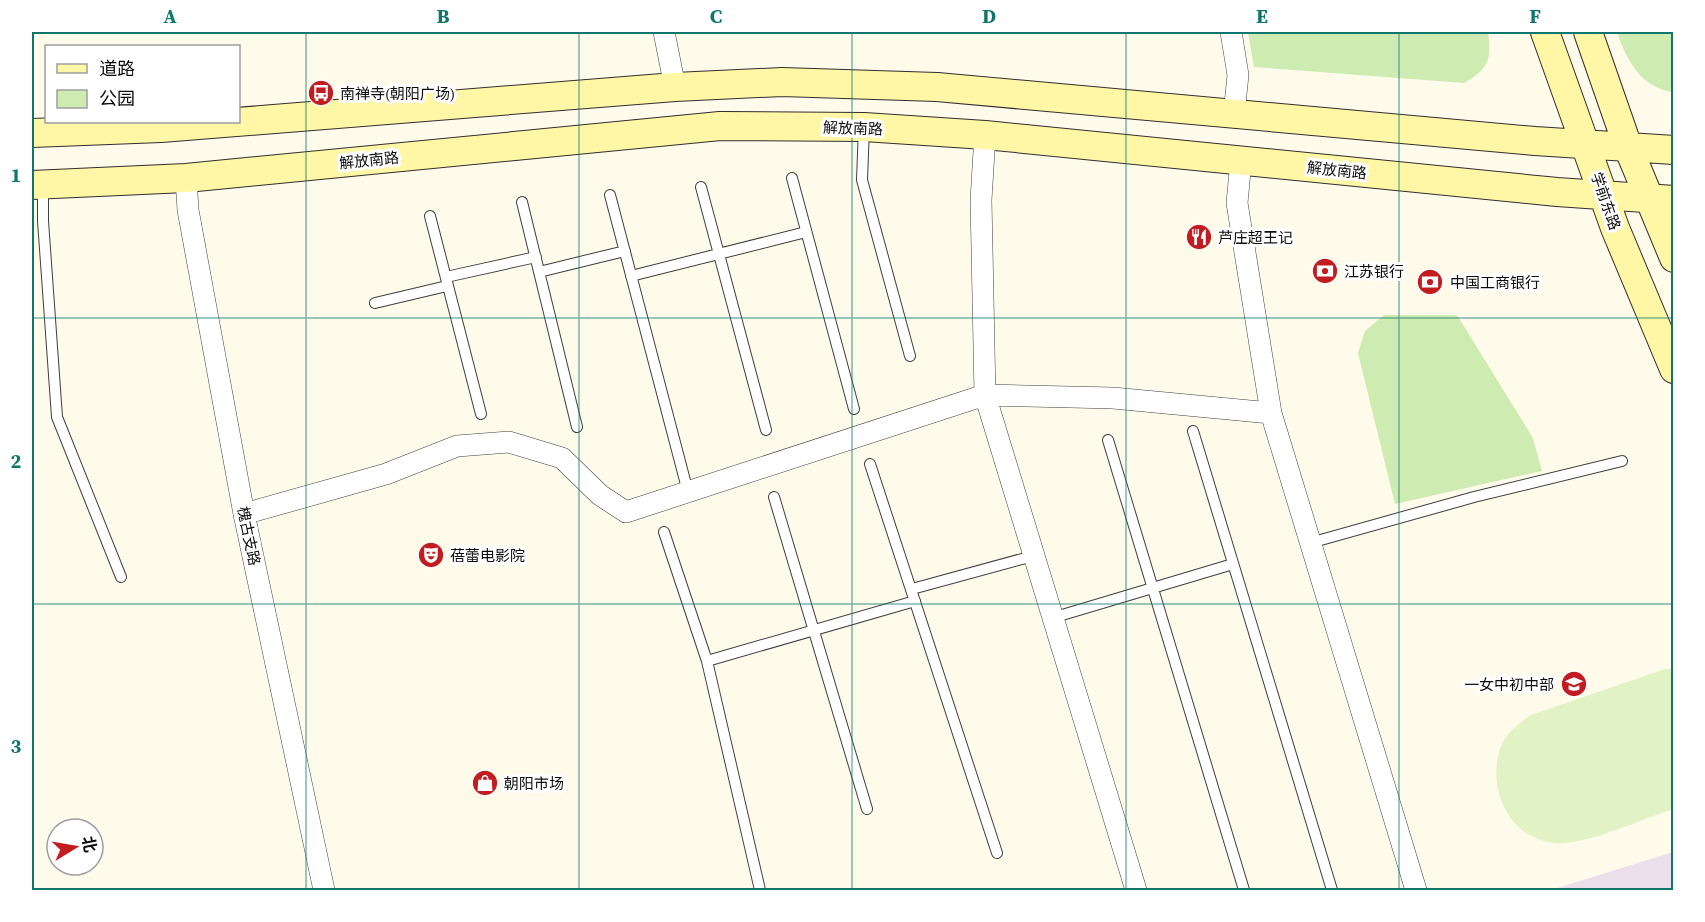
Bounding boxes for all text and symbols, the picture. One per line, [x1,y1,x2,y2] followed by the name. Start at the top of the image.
[163,2,177,30] text: A
[436,2,450,30] text: B
[710,2,722,30] text: C
[982,2,996,30] text: D
[1256,2,1268,30] text: E
[1529,2,1541,30] text: F
[45,45,240,123] legend
[99,56,135,81] text: 道路
[306,78,336,108] bus stop icon: 南禅寺(朝阳广场)
[340,83,455,104] place label: 南禅寺(朝阳广场)
[99,86,135,111] text: 公园
[823,116,883,140] street label: 解放南路
[338,146,400,174] street label: 解放南路
[1306,156,1368,184] street label: 解放南路
[11,161,21,189] text: 1
[1586,169,1626,233] street label: 学前东路
[1184,222,1214,252] restaurant icon: 芦庄超王记
[1218,227,1293,248] place label: 芦庄超王记
[1310,256,1340,286] bank icon: 江苏银行
[1344,261,1404,282] place label: 江苏银行
[1415,267,1445,297] bank icon: 中国工商银行
[1450,272,1540,293] place label: 中国工商银行
[11,447,22,475] text: 2
[232,504,266,568] street label: 槐古支路
[416,540,446,570] theatre icon: 蓓蕾电影院
[450,545,525,566] place label: 蓓蕾电影院
[1559,669,1589,699] school or university icon: 一女中初中部
[1464,674,1554,695] place label: 一女中初中部
[11,732,22,760] text: 3
[470,768,500,798] shop icon: 朝阳市场
[504,773,564,794] place label: 朝阳市场
[45,817,105,877] north arrow
[77,834,102,854] text: 北

